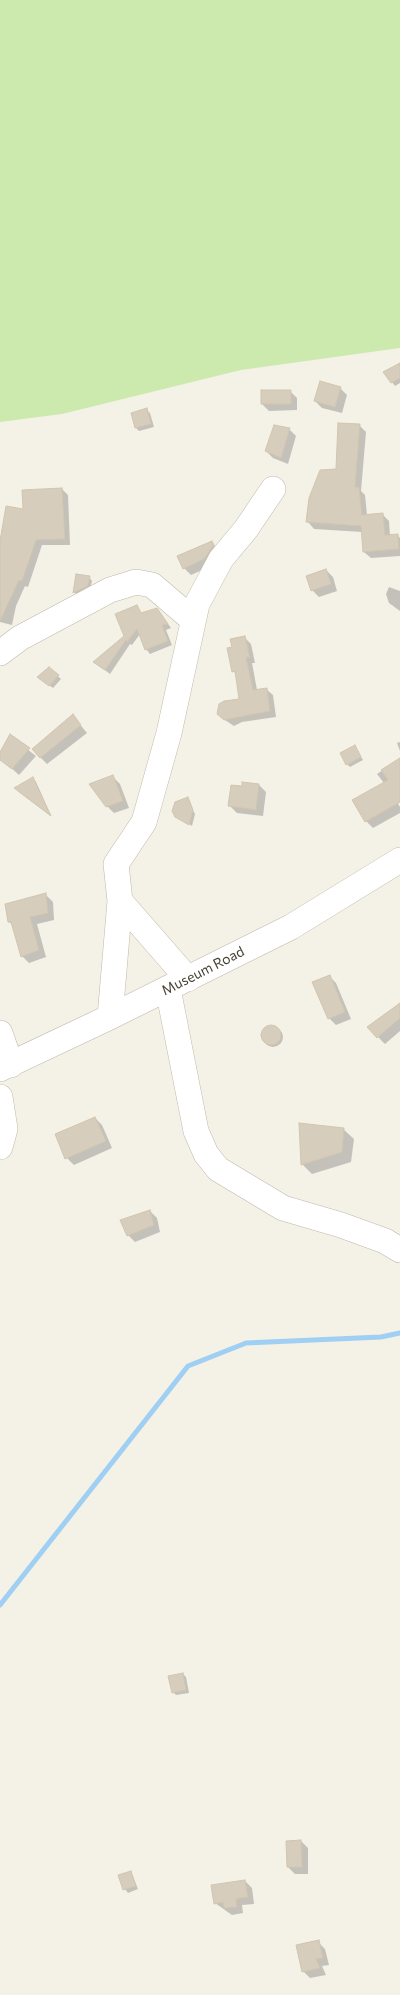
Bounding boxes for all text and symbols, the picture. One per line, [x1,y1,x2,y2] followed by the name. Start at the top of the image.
[159,943,247,999] street label: Museum Road

